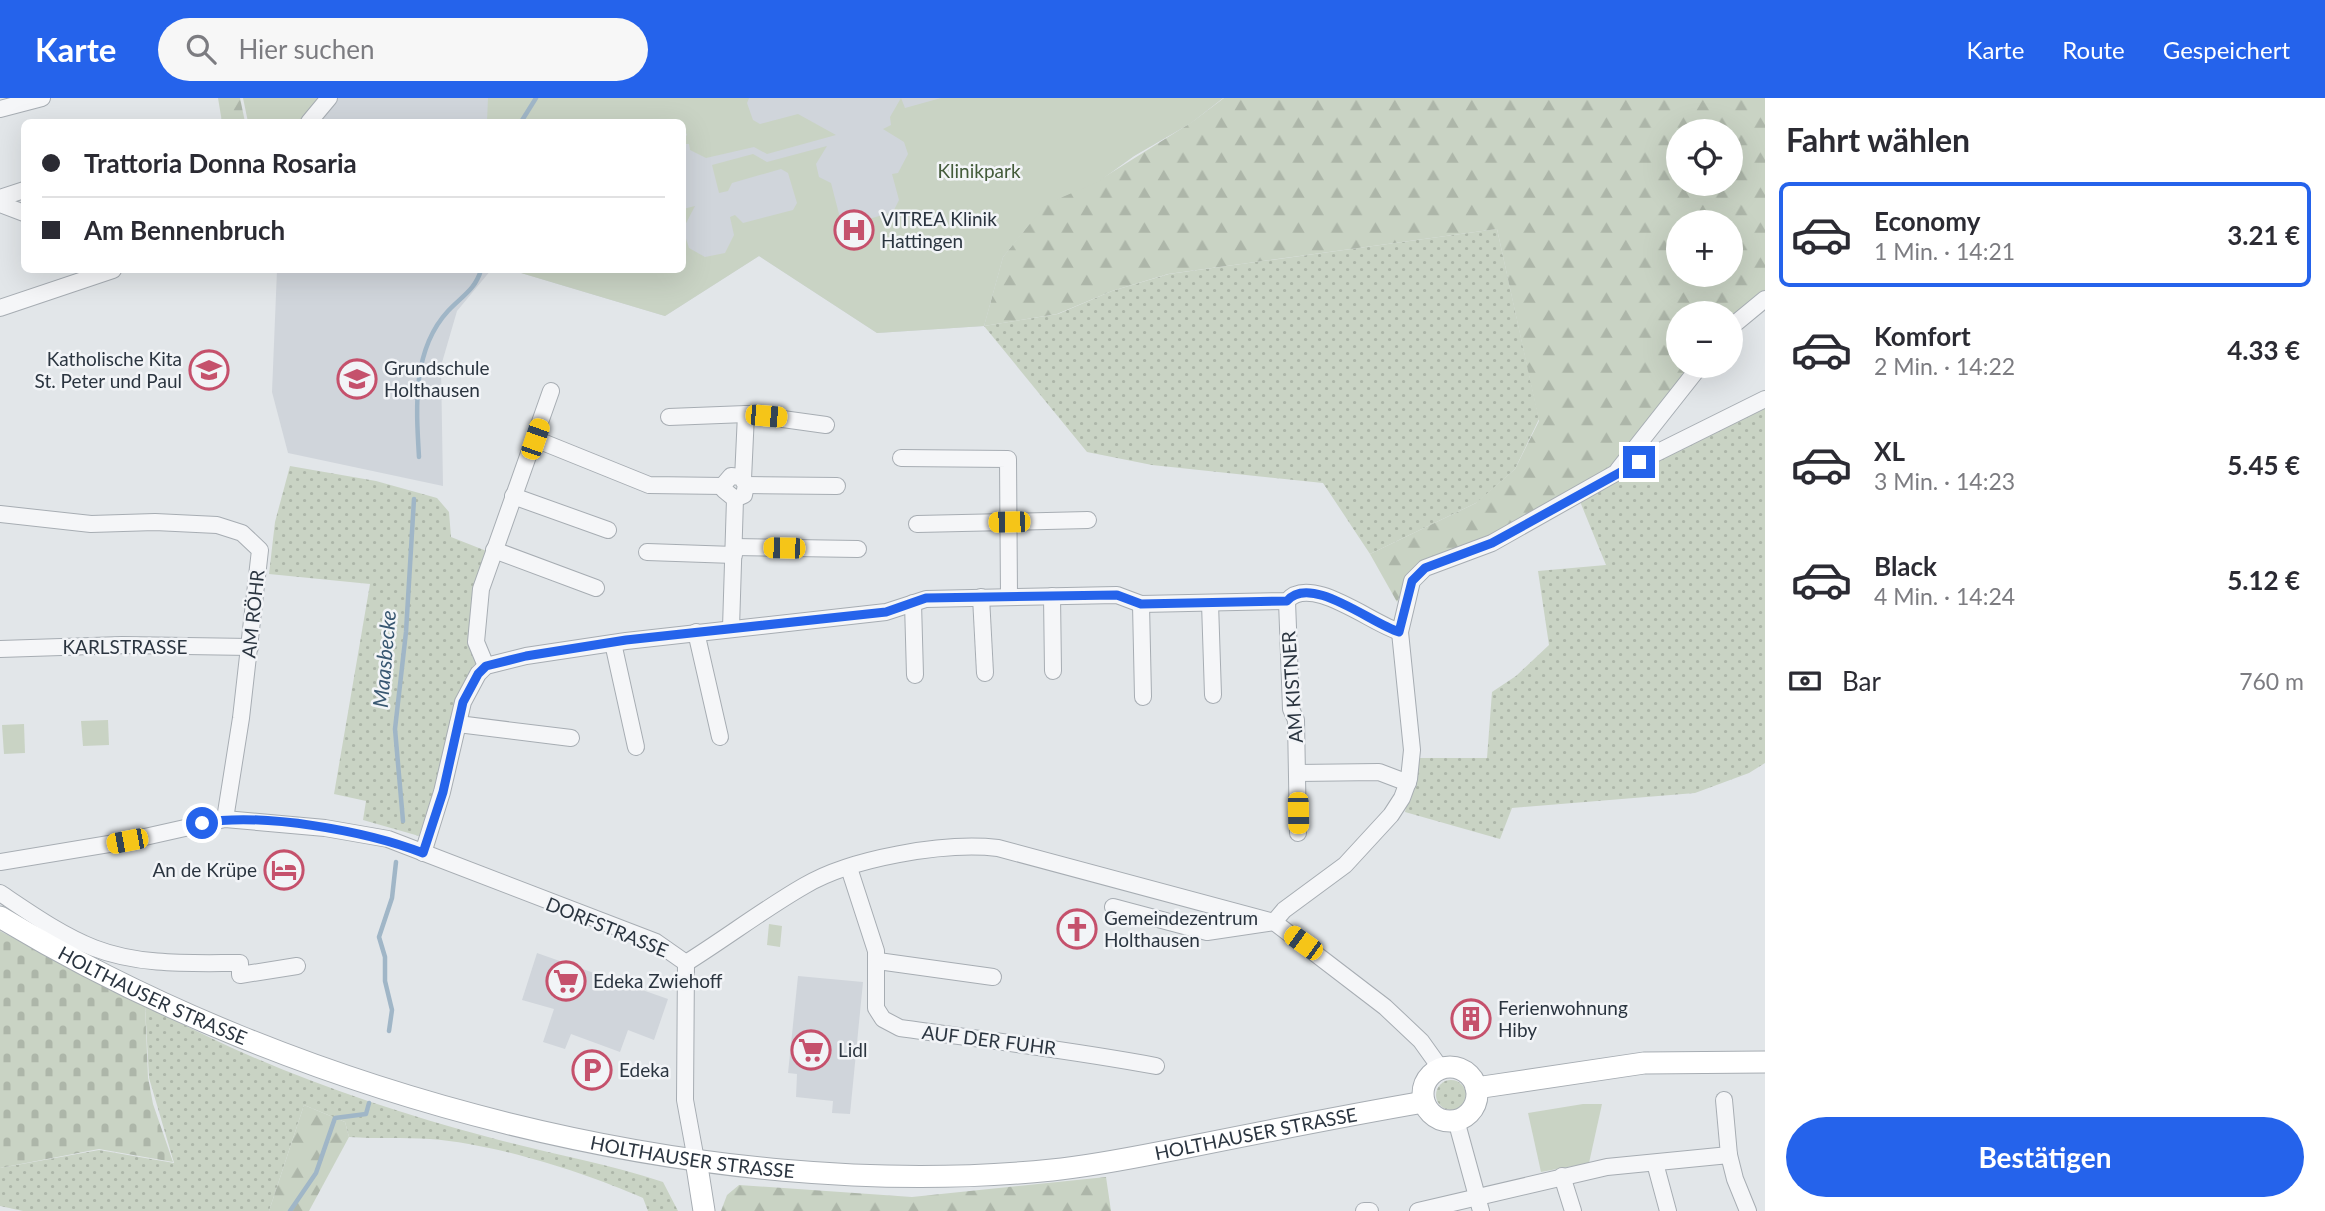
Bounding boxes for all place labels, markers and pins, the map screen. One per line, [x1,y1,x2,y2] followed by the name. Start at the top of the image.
[881,207,997,252] place label: VITREA Klinik Hattingen
[833,209,875,251] hospital icon: VITREA Klinik Hattingen
[35,347,182,392] place label: Katholische Kita St. Peter und Paul
[188,349,230,391] school or university icon: Katholische Kita St. Peter und Paul
[384,356,490,401] place label: Grundschule Holthausen
[336,358,378,400] school or university icon: Grundschule Holthausen
[263,849,305,891] hotel icon: An de Krüpe
[152,858,257,881] place label: An de Krüpe
[1104,906,1258,951] place label: Gemeindezentrum Holthausen
[1056,908,1098,950] church icon: Gemeindezentrum Holthausen
[545,960,587,1002] supermarket icon: Edeka Zwiehoff
[593,969,723,992] place label: Edeka Zwiehoff
[1498,996,1628,1041] place label: Ferienwohnung Hiby
[1450,998,1492,1040] building icon: Ferienwohnung Hiby
[790,1029,832,1071] supermarket icon: Lidl
[838,1038,867,1061] place label: Lidl
[571,1049,613,1091] parking icon: Edeka
[619,1058,669,1081] place label: Edeka

